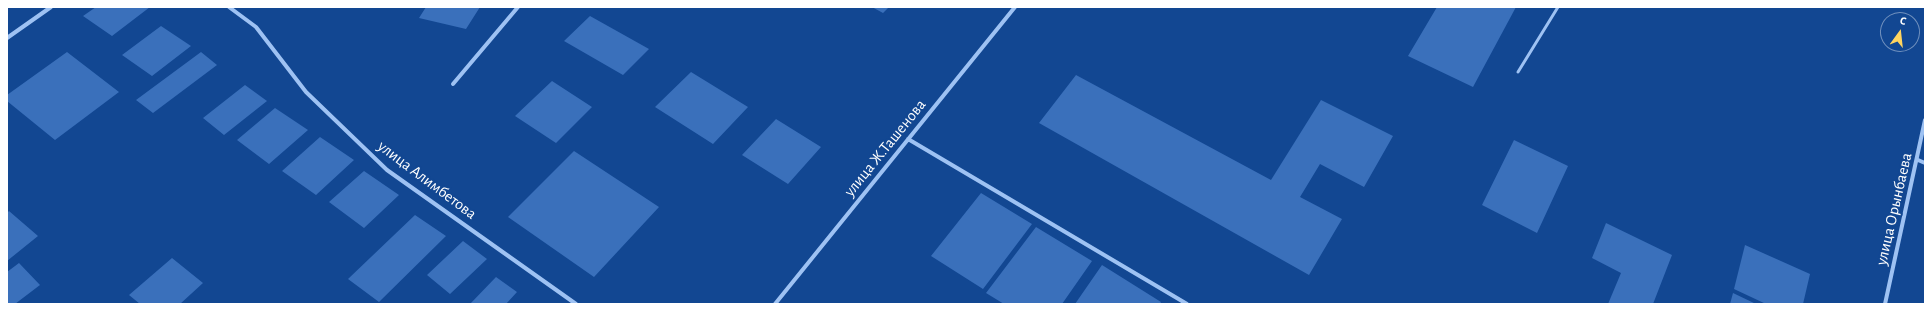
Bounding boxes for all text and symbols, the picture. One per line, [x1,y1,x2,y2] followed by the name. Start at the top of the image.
[1880,12,1920,52] north arrow
[1899,15,1907,27] text: С
[840,96,930,200] street label: улица Ж.Ташенова
[374,137,480,223] street label: улица Алимбетова
[1872,151,1916,267] street label: улица Орынбаева

